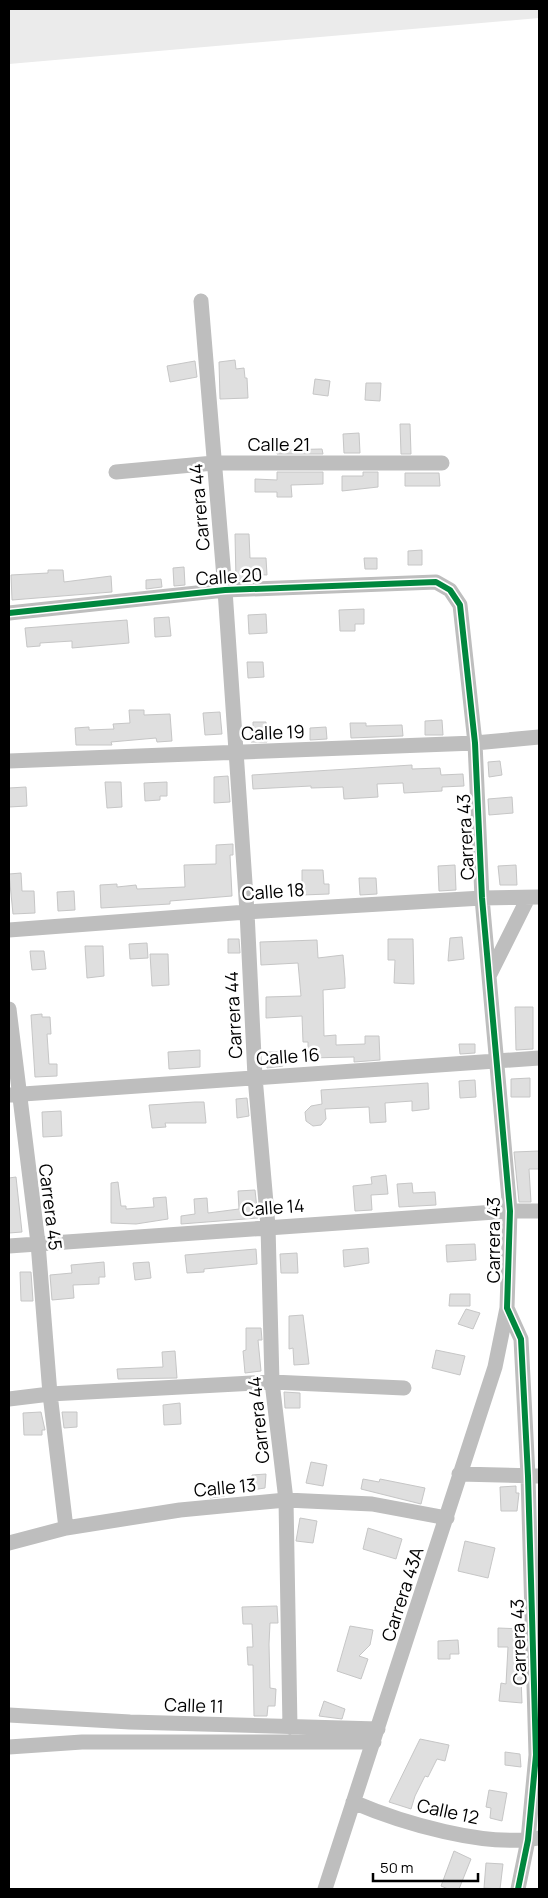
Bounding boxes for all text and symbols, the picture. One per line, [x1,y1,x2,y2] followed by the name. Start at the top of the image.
[248,432,310,456] street label: Calle 21
[183,462,215,552] street label: Carrera 44
[195,562,263,590] street label: Calle 20
[241,719,305,745] street label: Calle 19
[451,793,479,881] street label: Carrera 43
[241,877,305,905] street label: Calle 18
[219,971,247,1059] street label: Carrera 44
[255,1042,321,1070] street label: Calle 16
[34,1162,68,1252] street label: Carrera 45
[241,1193,305,1221] street label: Calle 14
[481,1197,505,1283] street label: Carrera 43
[242,1375,274,1465] street label: Carrera 44
[193,1472,257,1502] street label: Calle 13
[375,1543,429,1644] street label: Carrera 43A
[504,1598,532,1686] street label: Carrera 43
[164,1692,224,1718] street label: Calle 11
[415,1793,481,1829] street label: Calle 12
[373,1850,478,1882] scale bar
[380,1857,414,1878] text: 50 m

